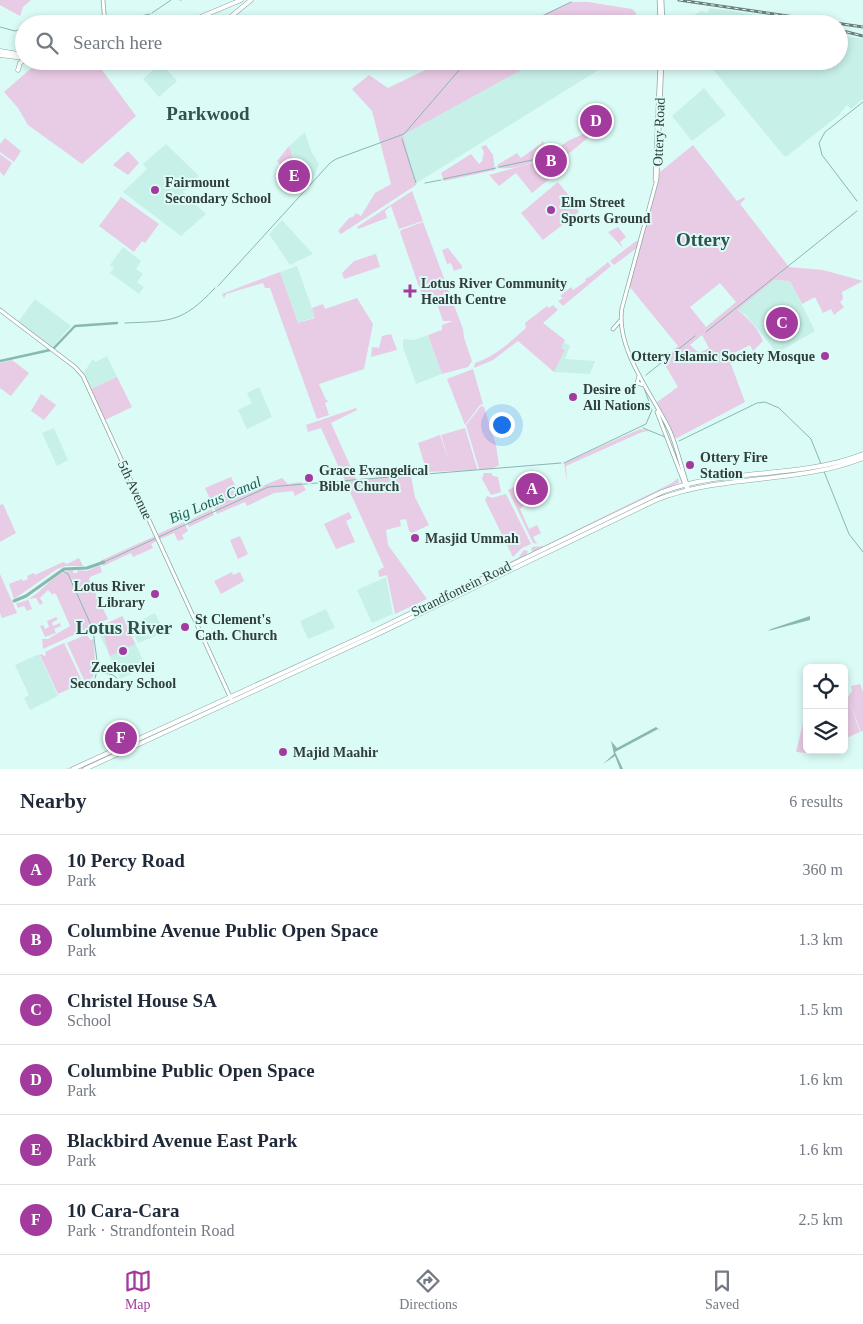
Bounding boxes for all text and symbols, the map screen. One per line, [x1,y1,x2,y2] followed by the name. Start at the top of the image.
[15,15,848,70] search box
[33,29,61,57] icon: search
[73,32,162,53] text: Search here
[650,97,668,167] street label: Ottery Road
[580,102,612,140] pin: D
[166,103,250,124] district label: Parkwood
[535,142,567,180] pin: B
[278,157,310,195] pin: E
[165,175,271,206] place label: Fairmount Secondary School
[149,184,161,196] marker: Fairmount Secondary School
[561,195,651,226] place label: Elm Street Sports Ground
[545,204,557,216] marker: Elm Street Sports Ground
[676,229,730,250] district label: Ottery
[421,276,567,307] place label: Lotus River Community Health Centre
[403,284,417,298] marker: Lotus River Community Health Centre
[766,304,798,342] pin: C
[631,349,815,364] place label: Ottery Islamic Society Mosque
[819,350,831,362] marker: Ottery Islamic Society Mosque
[583,382,651,413] place label: Desire of All Nations
[567,391,579,403] marker: Desire of All Nations
[489,412,515,438] your location
[700,450,768,481] place label: Ottery Fire Station
[115,458,155,522] street label: 5th Avenue
[684,459,696,471] marker: Ottery Fire Station
[319,463,428,494] place label: Grace Evangelical Bible Church
[516,470,548,508] pin: A
[303,472,315,484] marker: Grace Evangelical Bible Church
[167,473,263,527] water label: Big Lotus Canal
[425,531,519,546] place label: Masjid Ummah
[409,532,421,544] marker: Masjid Ummah
[409,558,513,620] street label: Strandfontein Road
[74,579,145,610] place label: Lotus River Library
[149,588,161,600] marker: Lotus River Library
[195,612,277,643] place label: St Clement's Cath. Church
[76,617,173,638] district label: Lotus River
[179,621,191,633] marker: St Clement's Cath. Church
[117,645,129,657] marker: Zeekoevlei Secondary School
[70,660,176,691] place label: Zeekoevlei Secondary School
[803,664,848,754] map controls
[803,664,848,709] button: locate
[803,709,848,754] button: layers
[105,719,137,757] pin: F
[293,745,378,760] place label: Majid Maahir
[277,746,289,758] marker: Majid Maahir
[20,789,87,813] text: Nearby
[789,793,843,810] text: 6 results
[67,850,185,871] text: 10 Percy Road
[30,861,42,878] text: A
[803,861,843,878] text: 360 m
[67,872,96,889] text: Park
[67,920,378,941] text: Columbine Avenue Public Open Space
[31,931,41,948] text: B
[799,931,843,948] text: 1.3 km
[67,942,96,959] text: Park
[67,990,217,1011] text: Christel House SA
[30,1001,42,1018] text: C
[799,1001,843,1018] text: 1.5 km
[67,1012,111,1029] text: School
[67,1060,315,1081] text: Columbine Public Open Space
[30,1071,42,1088] text: D
[799,1071,843,1088] text: 1.6 km
[67,1082,96,1099] text: Park
[67,1130,297,1151] text: Blackbird Avenue East Park
[31,1141,41,1158] text: E
[799,1141,843,1158] text: 1.6 km
[67,1152,96,1169] text: Park
[67,1200,179,1221] text: 10 Cara-Cara
[31,1211,41,1228] text: F
[799,1211,843,1228] text: 2.5 km
[67,1222,235,1239] text: Park · Strandfontein Road
[124,1267,152,1313] tab: Map
[399,1267,458,1313] tab: Directions
[705,1267,739,1313] tab: Saved

